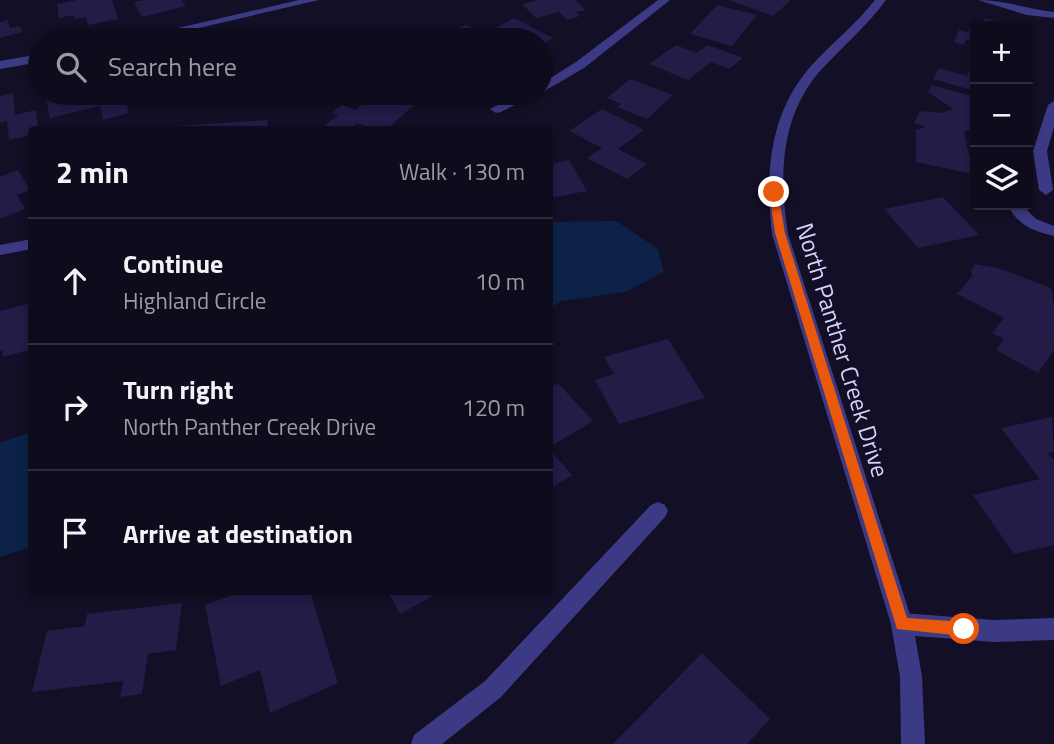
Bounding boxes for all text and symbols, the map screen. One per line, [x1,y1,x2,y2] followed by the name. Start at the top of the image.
[970,21,1033,210] map controls
[970,21,1033,84] button: +
[28,28,553,105] search box
[108,47,237,86] text: Search here
[52,48,90,86] icon: search
[970,84,1033,147] button: −
[970,147,1033,210] button: layers
[56,149,129,195] text: 2 min
[399,154,525,189] text: Walk · 130 m
[758,176,789,207] route end
[787,218,899,482] street label: North Panther Creek Drive
[123,244,223,283] text: Continue
[56,262,94,300] icon: ahead
[475,264,525,299] text: 10 m
[123,283,266,318] text: Highland Circle
[123,370,234,409] text: Turn right
[56,388,94,426] icon: right
[462,390,525,425] text: 120 m
[123,409,376,444] text: North Panther Creek Drive
[56,514,94,552] icon: arrive
[123,514,353,553] text: Arrive at destination
[948,613,979,644] route start

